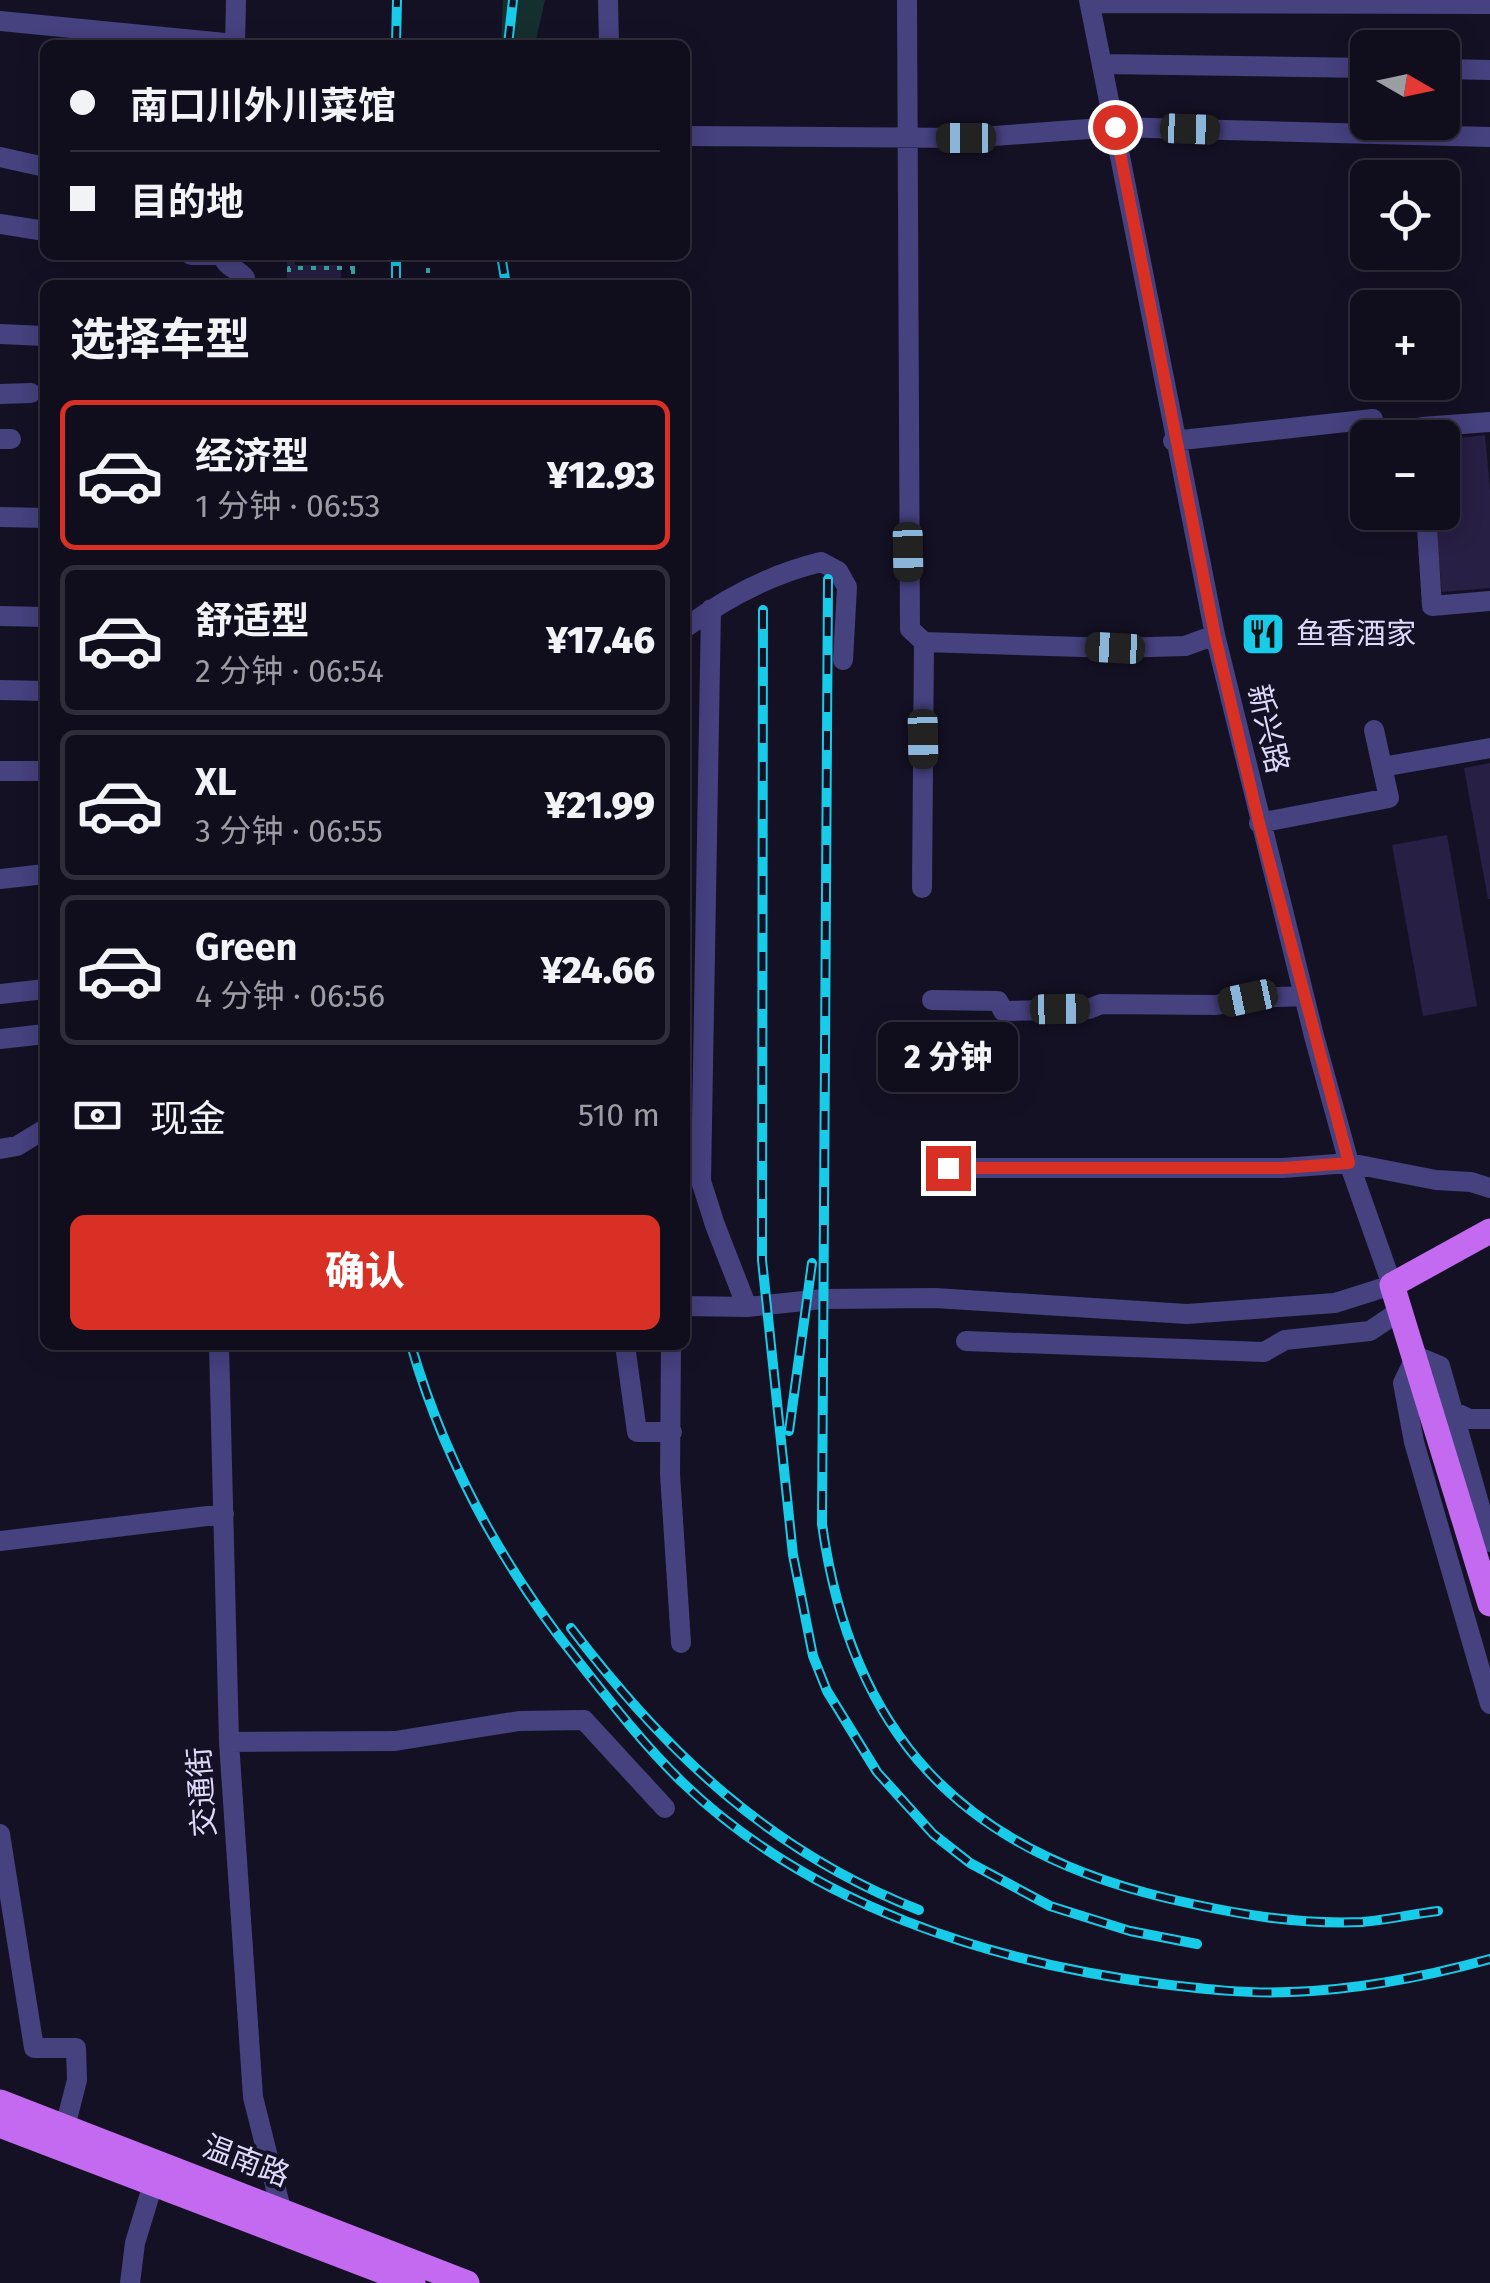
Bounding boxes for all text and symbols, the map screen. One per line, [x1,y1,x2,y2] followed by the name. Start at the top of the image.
[1350,30,1460,140] north arrow
[1350,30,1460,530] map controls
[130,83,396,129] text: 南口川外川菜馆
[1093,105,1138,150] route start
[1159,113,1221,145] car
[936,123,996,153] car
[1350,160,1460,270] button: locate
[130,179,244,225] text: 目的地
[1350,290,1460,400] button: +
[70,313,250,367] text: 选择车型
[1350,420,1460,530] button: −
[75,430,165,520] icon: car
[195,433,309,479] text: 经济型
[547,452,655,498] text: ¥12.93
[195,487,380,525] text: 1 分钟 · 06:53
[892,522,924,582] car
[75,595,165,685] icon: car
[195,598,309,644] text: 舒适型
[1240,611,1286,657] restaurant icon: 鱼香酒家
[1296,616,1416,652] place label: 鱼香酒家
[546,617,655,663] text: ¥17.46
[1084,631,1146,665] car
[195,652,384,690] text: 2 分钟 · 06:54
[1240,681,1296,777] street label: 新兴路
[907,709,939,769] car
[195,759,237,805] text: XL
[75,760,165,850] icon: car
[545,782,655,828] text: ¥21.99
[195,812,383,850] text: 3 分钟 · 06:55
[195,924,298,970] text: Green
[75,925,165,1015] icon: car
[541,947,655,993] text: ¥24.66
[195,977,385,1015] text: 4 分钟 · 06:56
[1216,977,1280,1019] car
[1030,993,1090,1025] car
[878,1023,1018,1093] callout: 2 分钟
[904,1038,992,1076] text: 2 分钟
[70,1088,125,1143] icon: cash
[150,1096,226,1142] text: 现金
[578,1096,660,1134] text: 510 m
[926,1146,971,1191] route end
[70,1215,660,1330] button: 确认
[181,1746,223,1838] street label: 交通街
[198,2128,294,2194] street label: 温南路

